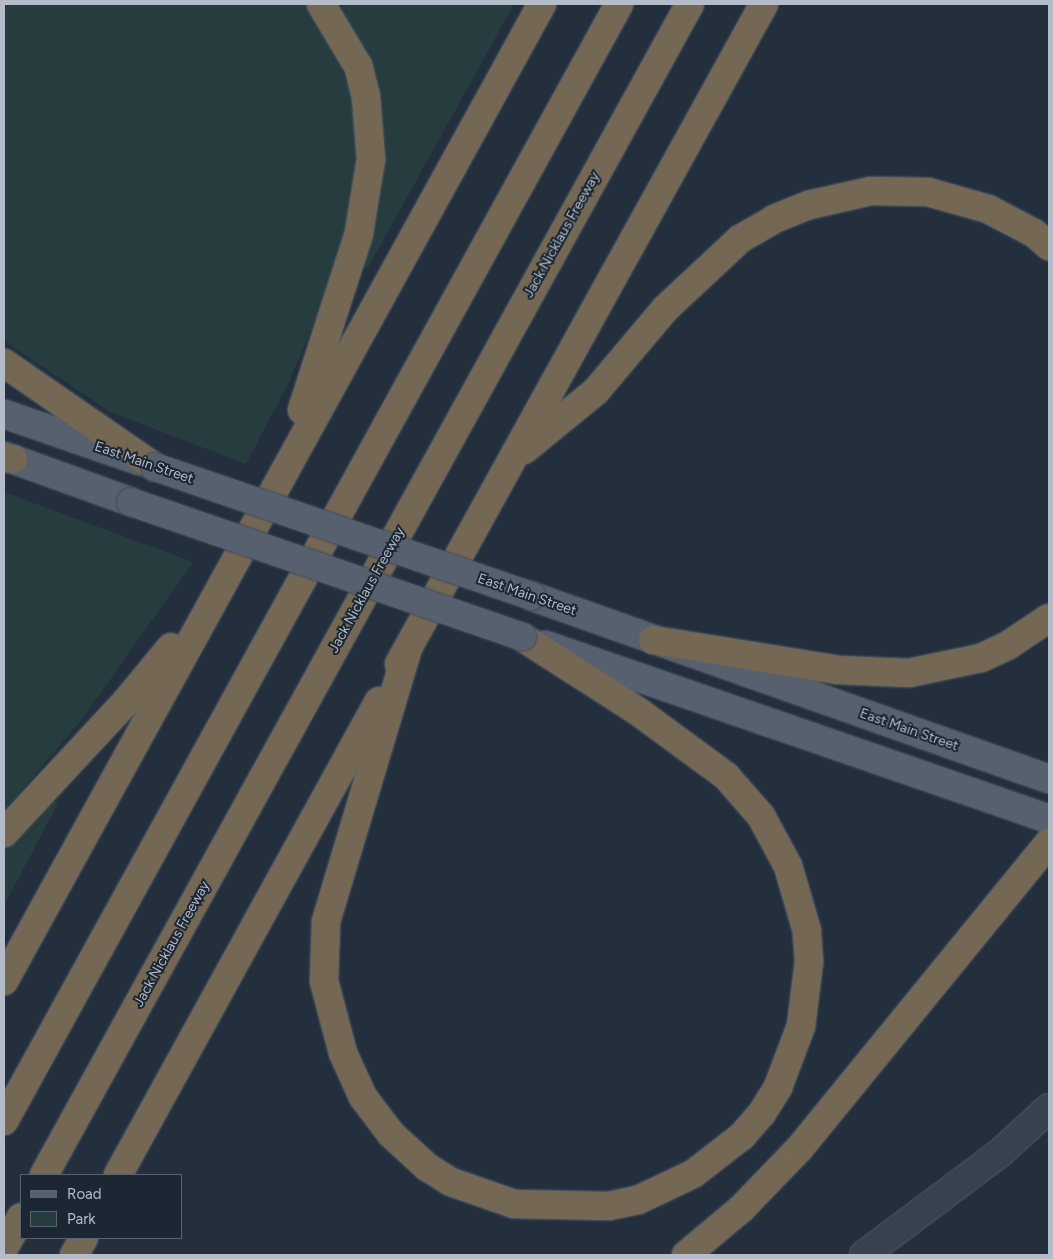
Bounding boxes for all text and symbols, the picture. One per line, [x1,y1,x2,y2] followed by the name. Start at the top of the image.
[520,169,604,301] street label: Jack Nicklaus Freeway
[92,438,196,488] street label: East Main Street
[325,524,409,656] street label: Jack Nicklaus Freeway
[475,570,579,620] street label: East Main Street
[857,705,961,755] street label: East Main Street
[130,878,214,1010] street label: Jack Nicklaus Freeway
[20,1174,182,1239] legend
[67,1185,102,1203] text: Road
[67,1210,96,1228] text: Park

